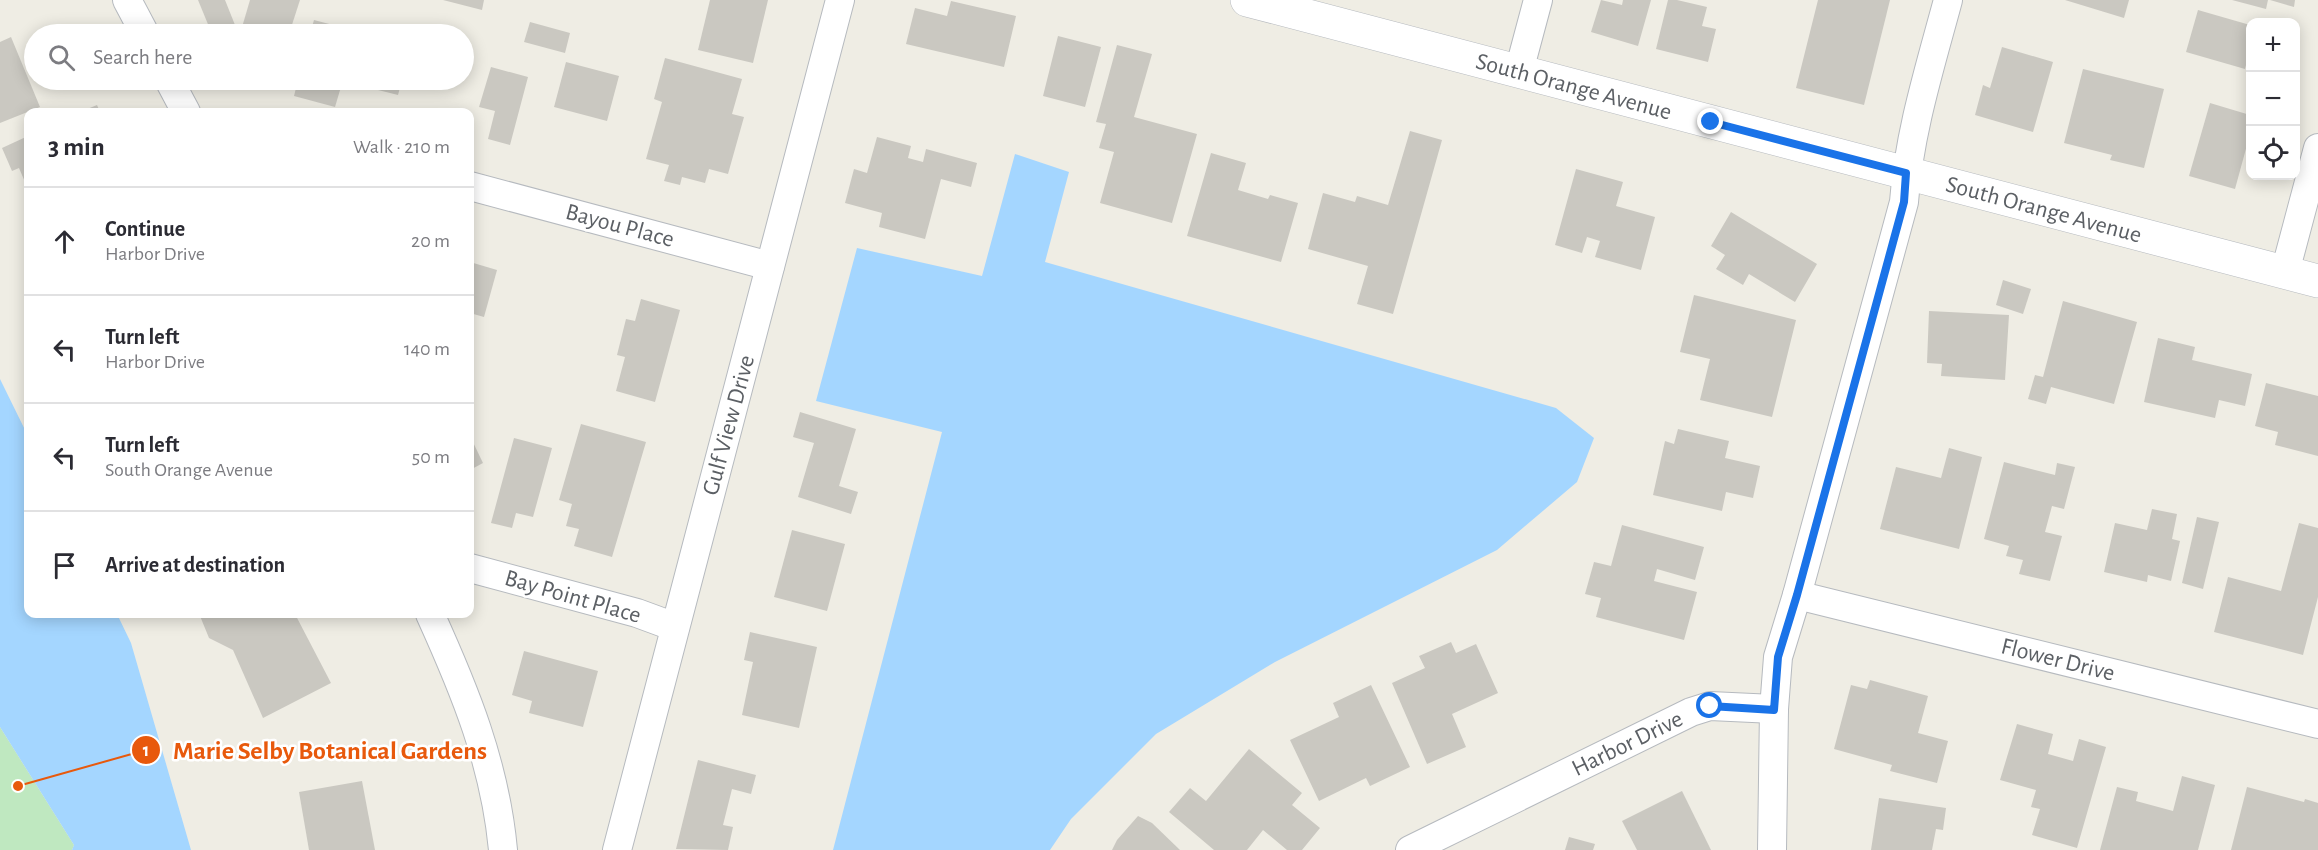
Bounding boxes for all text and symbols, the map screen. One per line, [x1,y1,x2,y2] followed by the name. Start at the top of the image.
[2246,18,2300,180] map controls
[2246,18,2300,72] button: +
[24,24,474,90] search box
[45,41,78,74] icon: search
[93,46,192,68] text: Search here
[1473,49,1674,125] street label: South Orange Avenue
[2246,72,2300,126] button: −
[1697,108,1723,134] route end
[2246,126,2300,180] button: locate
[48,134,105,160] text: 3 min
[353,137,450,157] text: Walk · 210 m
[1943,172,2144,248] street label: South Orange Avenue
[563,200,677,252] street label: Bayou Place
[105,218,185,240] text: Continue
[48,225,81,258] icon: ahead
[411,231,450,251] text: 20 m
[105,244,205,264] text: Harbor Drive
[105,326,179,348] text: Turn left
[48,333,81,366] icon: left
[404,339,450,359] text: 140 m
[105,352,205,372] text: Harbor Drive
[699,353,759,498] street label: Gulf View Drive
[105,434,179,456] text: Turn left
[48,441,81,474] icon: left
[412,447,450,467] text: 50 m
[105,460,273,480] text: South Orange Avenue
[48,549,81,582] icon: arrive
[105,554,285,576] text: Arrive at destination
[502,566,644,628] street label: Bay Point Place
[1998,634,2117,686] street label: Flower Drive
[1696,692,1722,718] route start
[1568,707,1687,781] street label: Harbor Drive
[131,728,499,772] callout: Marie Selby Botanical Gardens
[173,738,487,764] text: Marie Selby Botanical Gardens
[143,742,149,760] text: 1

